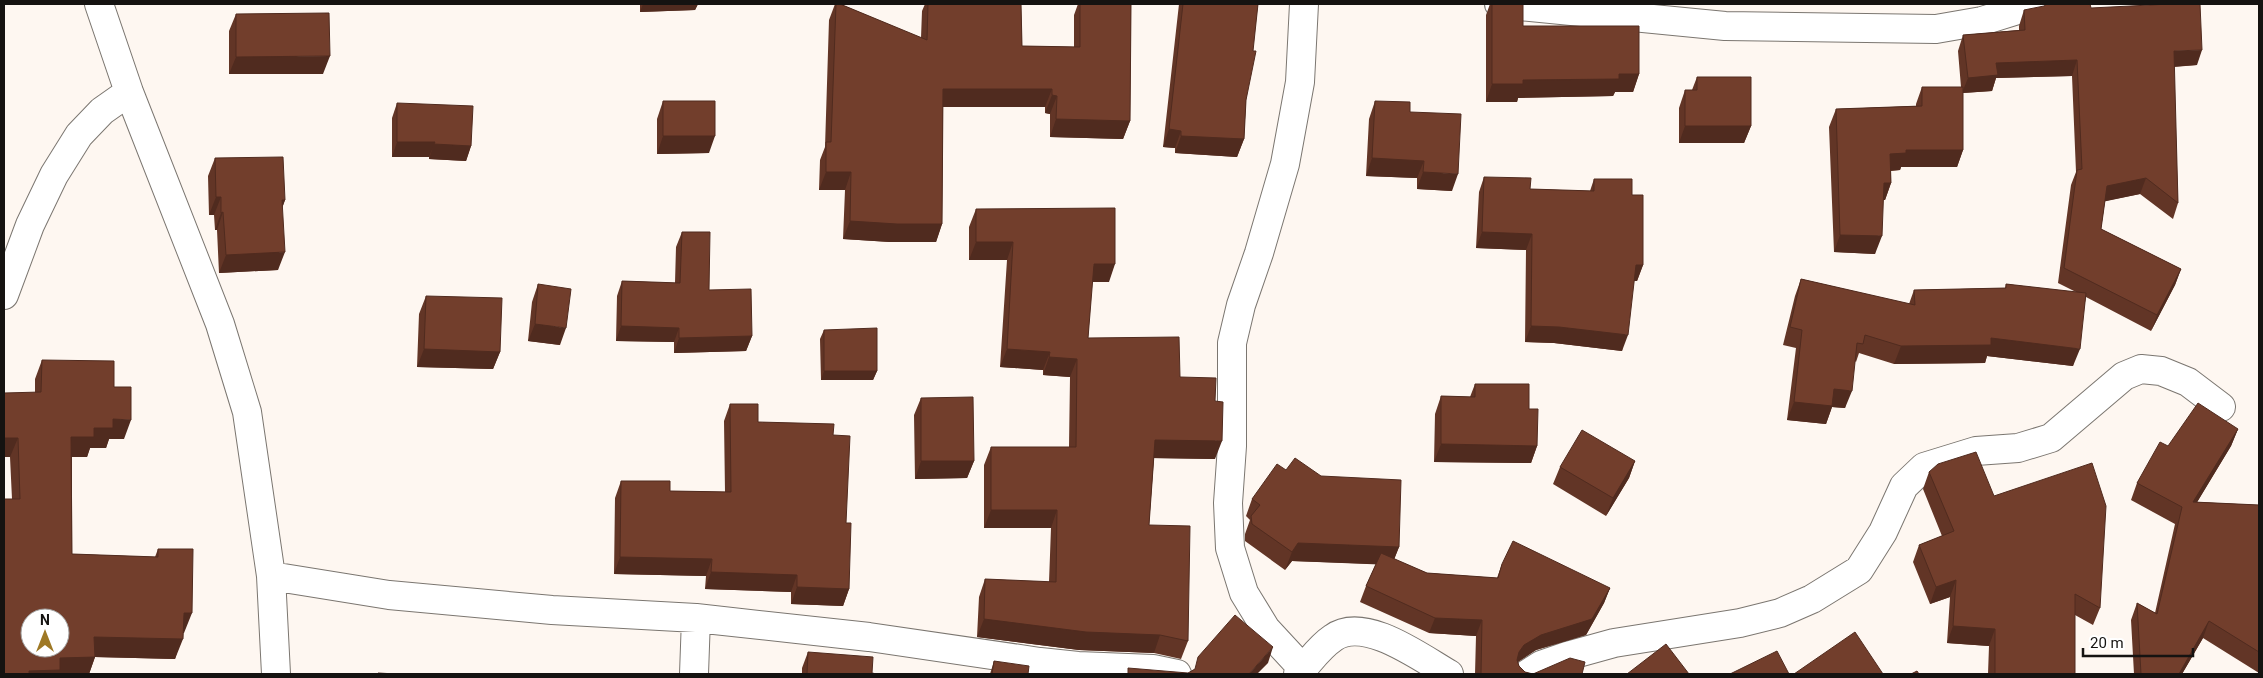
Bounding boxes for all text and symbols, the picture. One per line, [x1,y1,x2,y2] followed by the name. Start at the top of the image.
[20,608,70,658] north arrow
[40,612,50,628] text: N
[2083,626,2193,658] scale bar
[2090,634,2124,652] text: 20 m

